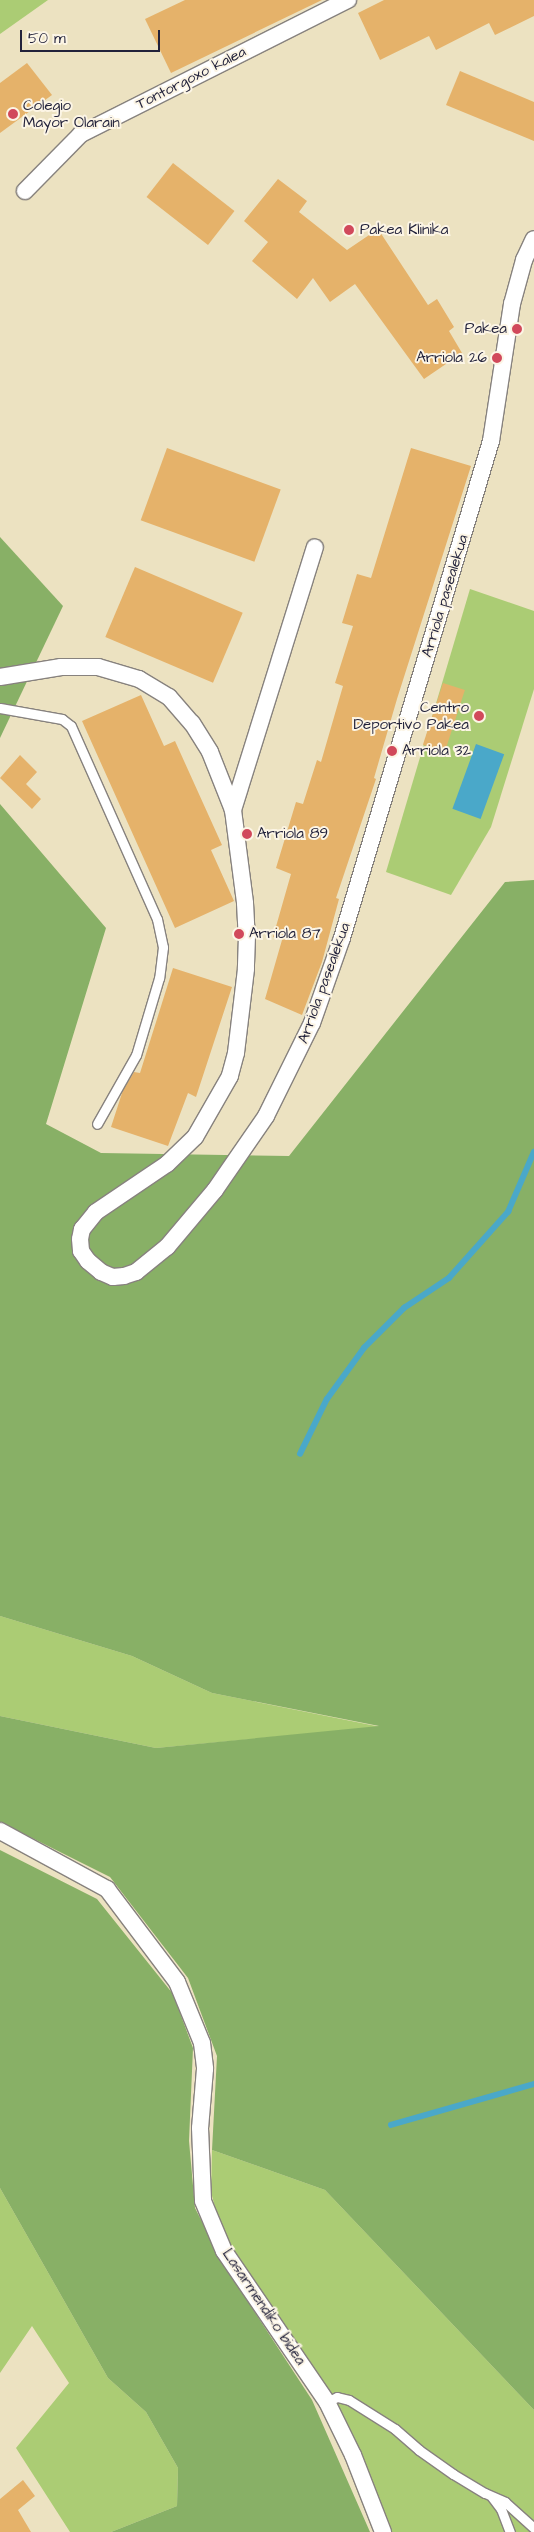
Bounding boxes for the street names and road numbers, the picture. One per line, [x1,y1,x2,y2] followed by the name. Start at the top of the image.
[133,43,249,113] street label: Tontorgoxo kalea
[418,533,472,659] street label: Arriola pasealekua
[294,920,354,1046] street label: Arriola pasealekua
[218,2245,310,2369] street label: Lasarmendiko bidea

